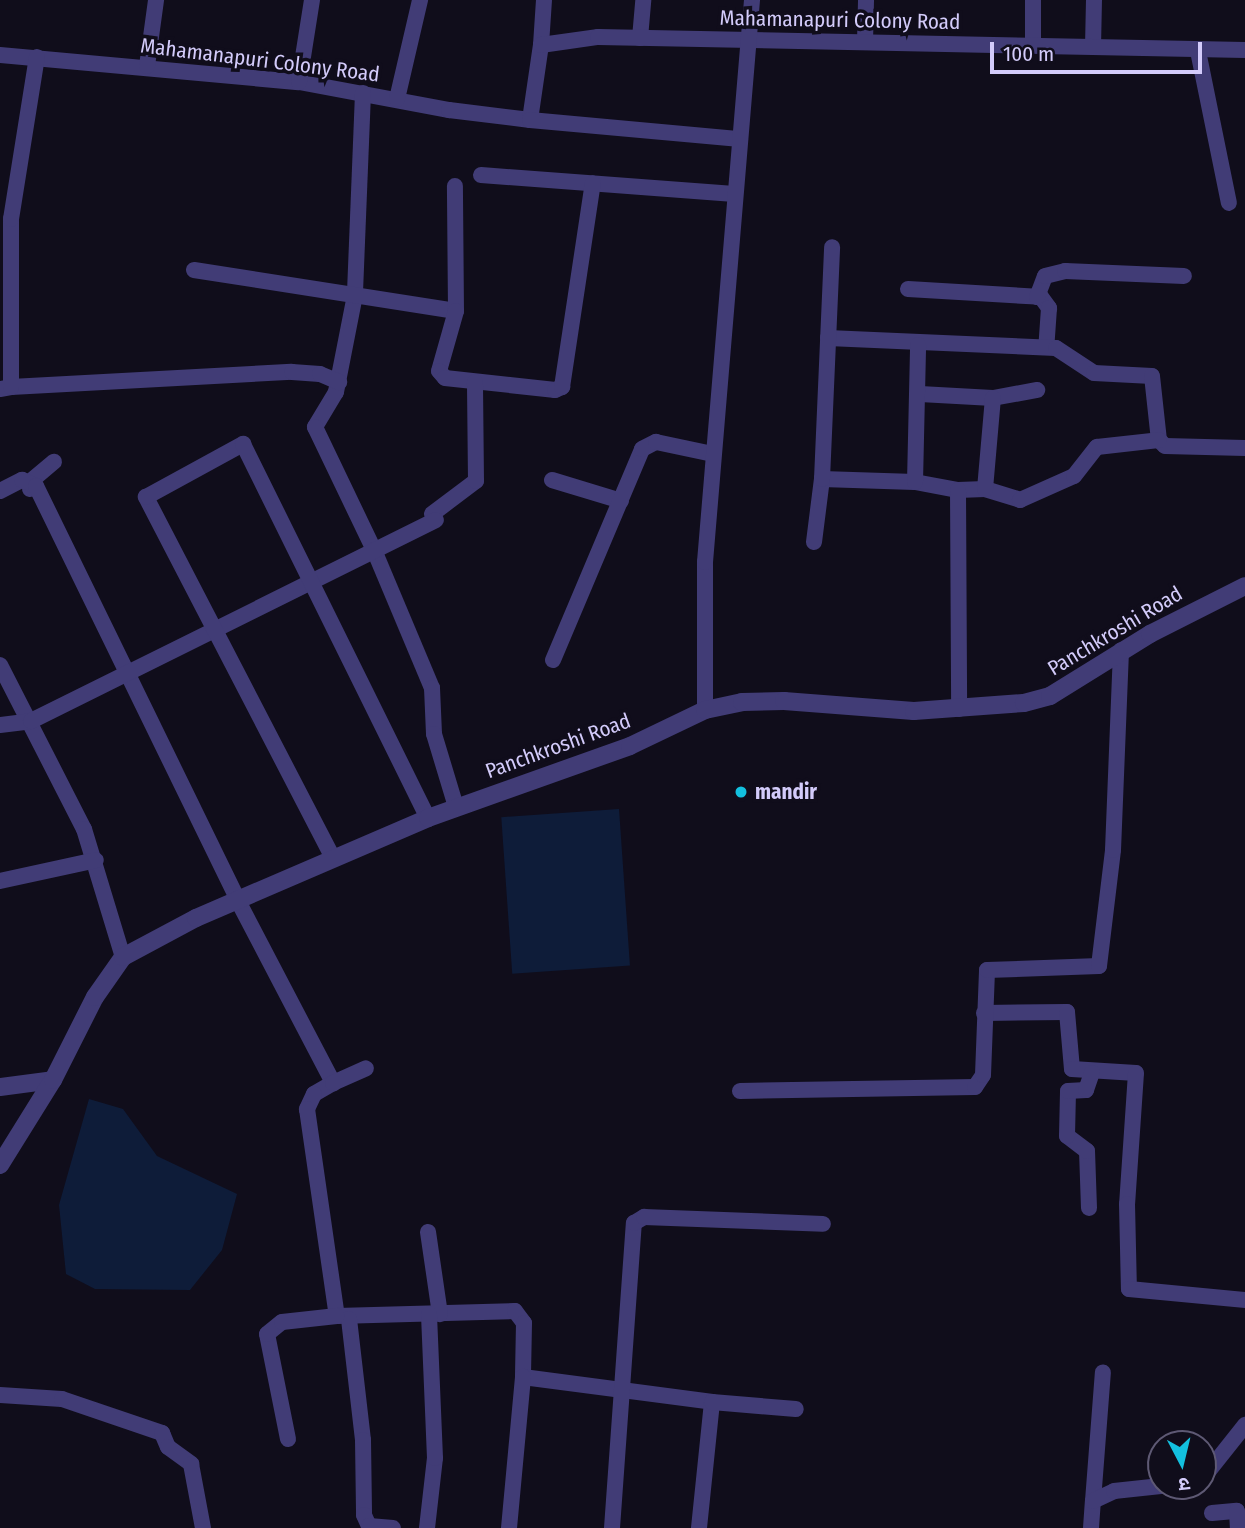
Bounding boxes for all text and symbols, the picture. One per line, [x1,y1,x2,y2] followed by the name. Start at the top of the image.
[719,5,961,35] street label: Mahamanapuri Colony Road
[993,28,1205,72] scale bar
[139,33,381,87] street label: Mahamanapuri Colony Road
[1003,41,1054,67] text: 100 m
[1043,581,1187,681] street label: Panchkroshi Road
[482,708,634,784] street label: Panchkroshi Road
[755,779,817,805] place label: mandir
[733,784,749,800] marker: mandir
[1147,1430,1217,1500] north arrow
[1177,1472,1191,1496] text: उ

